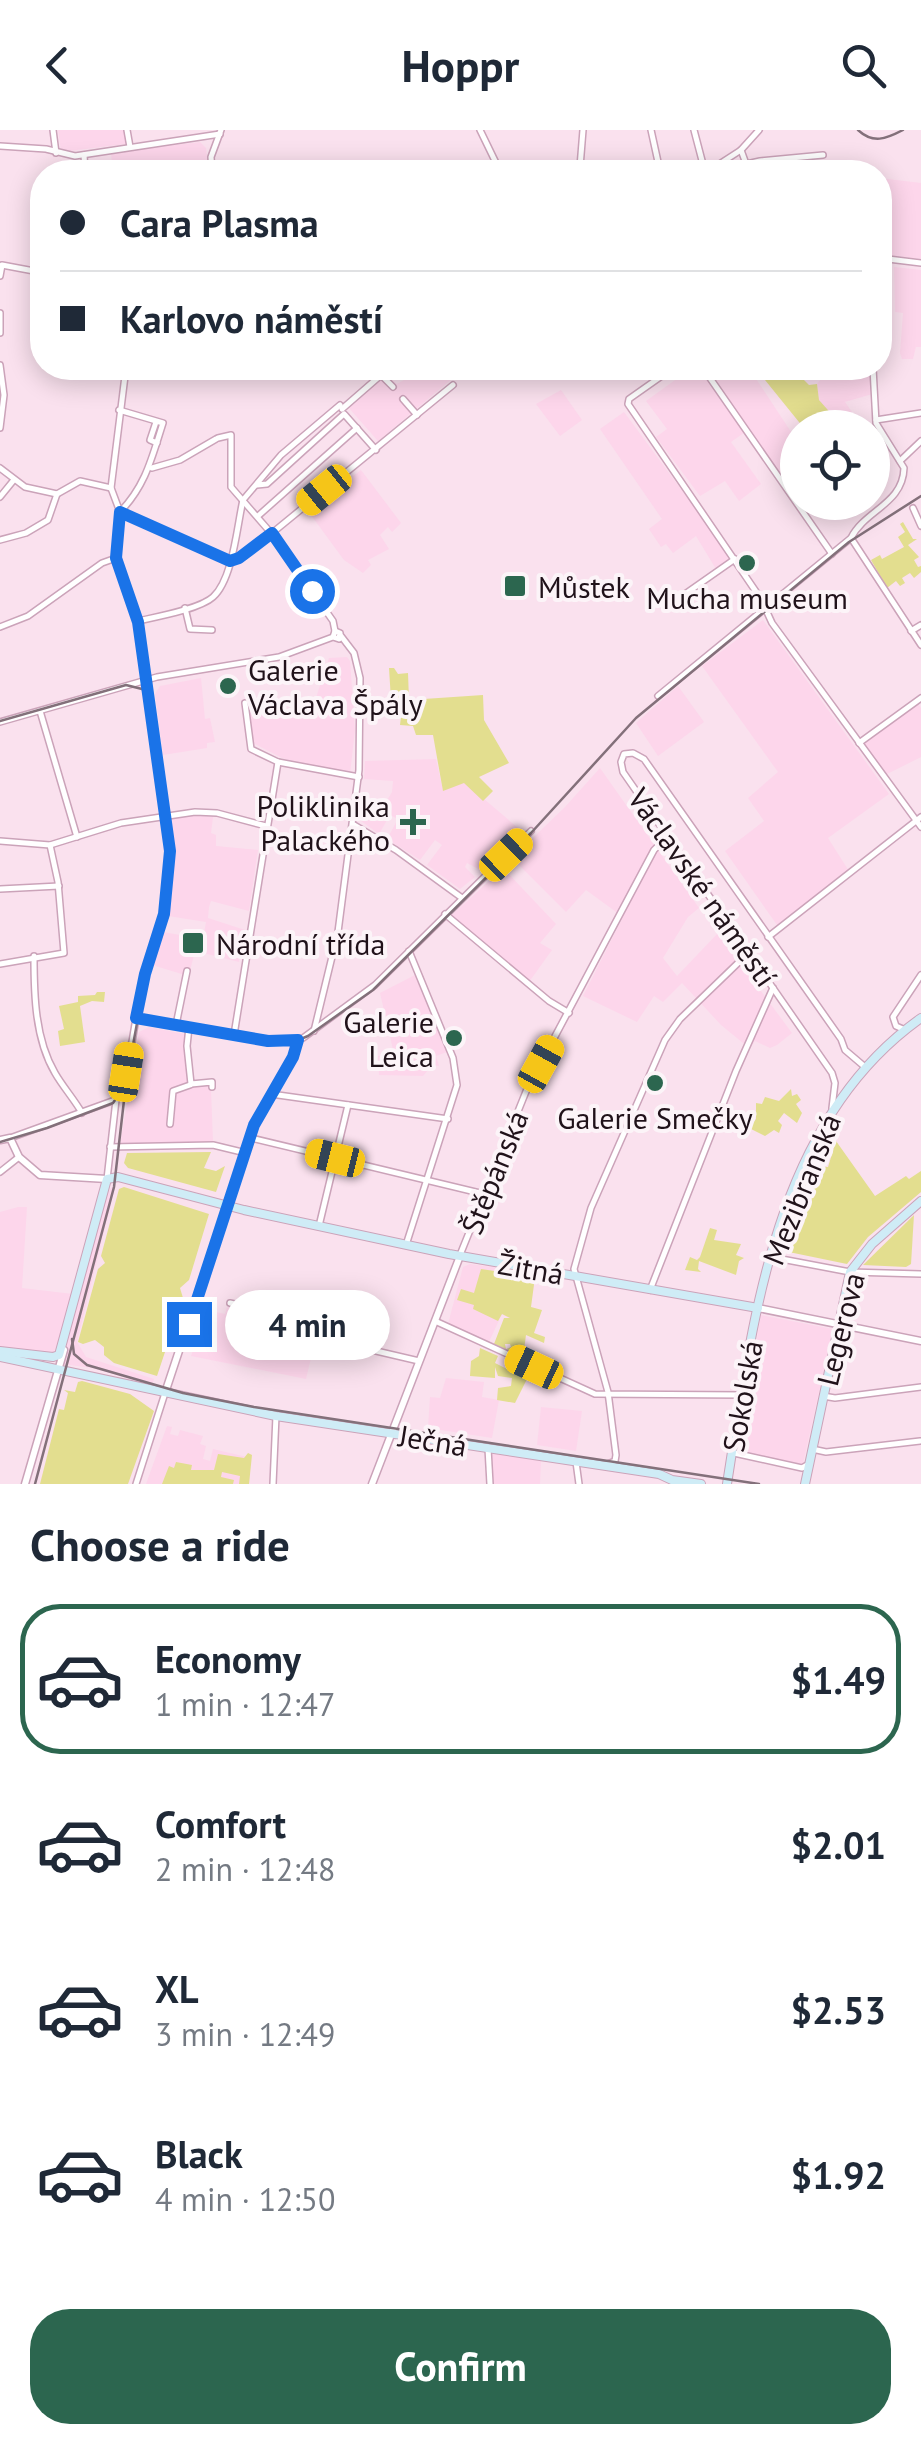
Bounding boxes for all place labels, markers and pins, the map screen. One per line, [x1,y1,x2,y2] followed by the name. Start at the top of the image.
[736,552,758,574] marker: Mucha museum
[538,567,631,606] place label: Můstek
[502,573,528,599] marker: Můstek
[646,578,848,617] place label: Mucha museum
[247,650,423,723] place label: Galerie Václava Špály
[217,675,239,697] marker: Galerie Václava Špály
[257,786,390,859] place label: Poliklinika Palackého
[400,809,426,835] marker: Poliklinika Palackého
[216,924,385,963] place label: Národní třída
[180,930,206,956] marker: Národní třída
[343,1002,434,1075] place label: Galerie Leica
[443,1027,465,1049] marker: Galerie Leica
[644,1072,666,1094] marker: Galerie Smečky
[557,1098,753,1137] place label: Galerie Smečky

